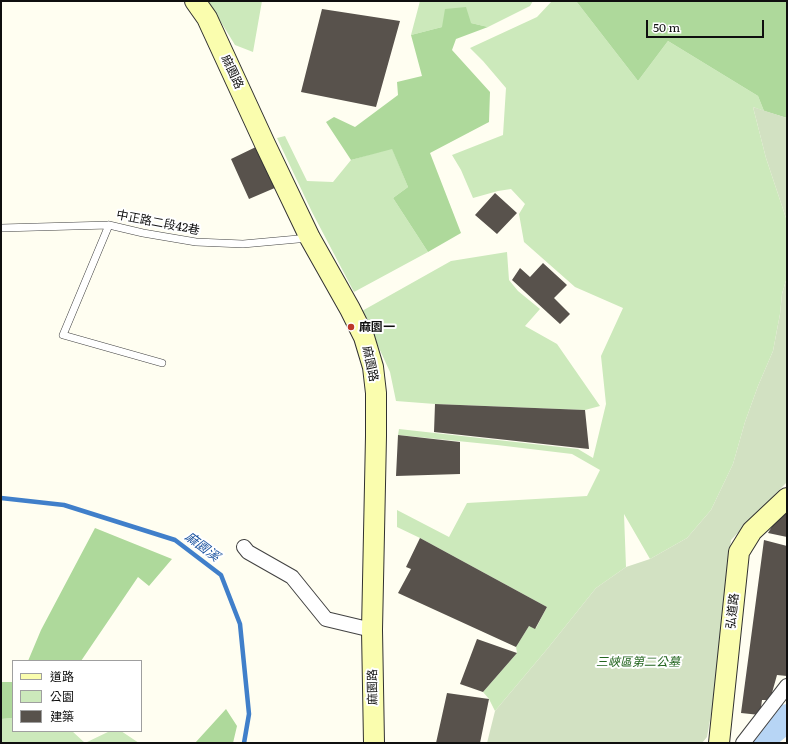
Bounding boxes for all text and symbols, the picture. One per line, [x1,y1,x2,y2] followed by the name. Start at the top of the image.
[648,12,766,38] scale bar
[653,18,680,36] text: 50 m
[218,53,246,91] street label: 麻園路
[115,208,201,238] street label: 中正路二段42巷
[359,320,395,334] place label: 麻園一
[346,322,356,332] marker: 麻園一
[359,345,381,383] street label: 麻園路
[182,529,222,565] water label: 麻園溪
[724,592,742,630] street label: 弘道路
[596,655,680,669] park label: 三峽區第二公墓
[12,660,142,732] legend
[50,667,74,685] text: 道路
[365,669,381,705] street label: 麻園路
[50,687,74,705] text: 公園
[50,707,74,725] text: 建築

